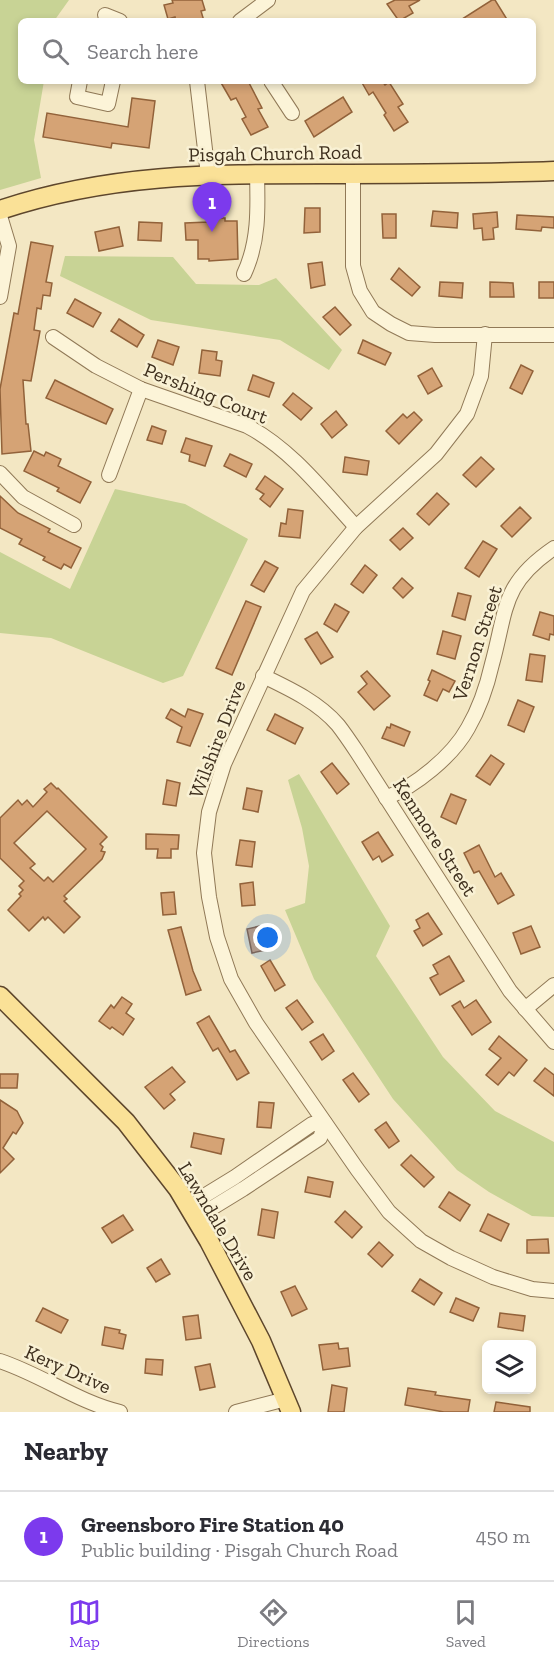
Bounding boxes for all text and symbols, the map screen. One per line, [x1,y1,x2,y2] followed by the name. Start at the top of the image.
[18,18,536,84] search box
[39,35,72,68] icon: search
[87,38,198,65] text: Search here
[188,139,362,167] street label: Pisgah Church Road
[192,182,232,232] pin: 1
[140,357,272,429] street label: Pershing Court
[447,582,507,705] street label: Vernon Street
[184,677,250,801] street label: Wilshire Drive
[388,773,482,901] street label: Kenmore Street
[253,923,282,952] your location
[173,1157,263,1285] street label: Lawndale Drive
[21,1339,115,1399] street label: Kery Drive
[482,1340,536,1394] map controls
[482,1340,536,1394] button: layers
[24,1435,108,1467] text: Nearby
[81,1511,344,1538] text: Greensboro Fire Station 40
[39,1524,48,1548] text: 1
[476,1524,530,1548] text: 450 m
[81,1538,398,1562] text: Public building · Pisgah Church Road
[68,1596,101,1651] tab: Map
[237,1596,310,1651] tab: Directions
[446,1596,486,1651] tab: Saved

